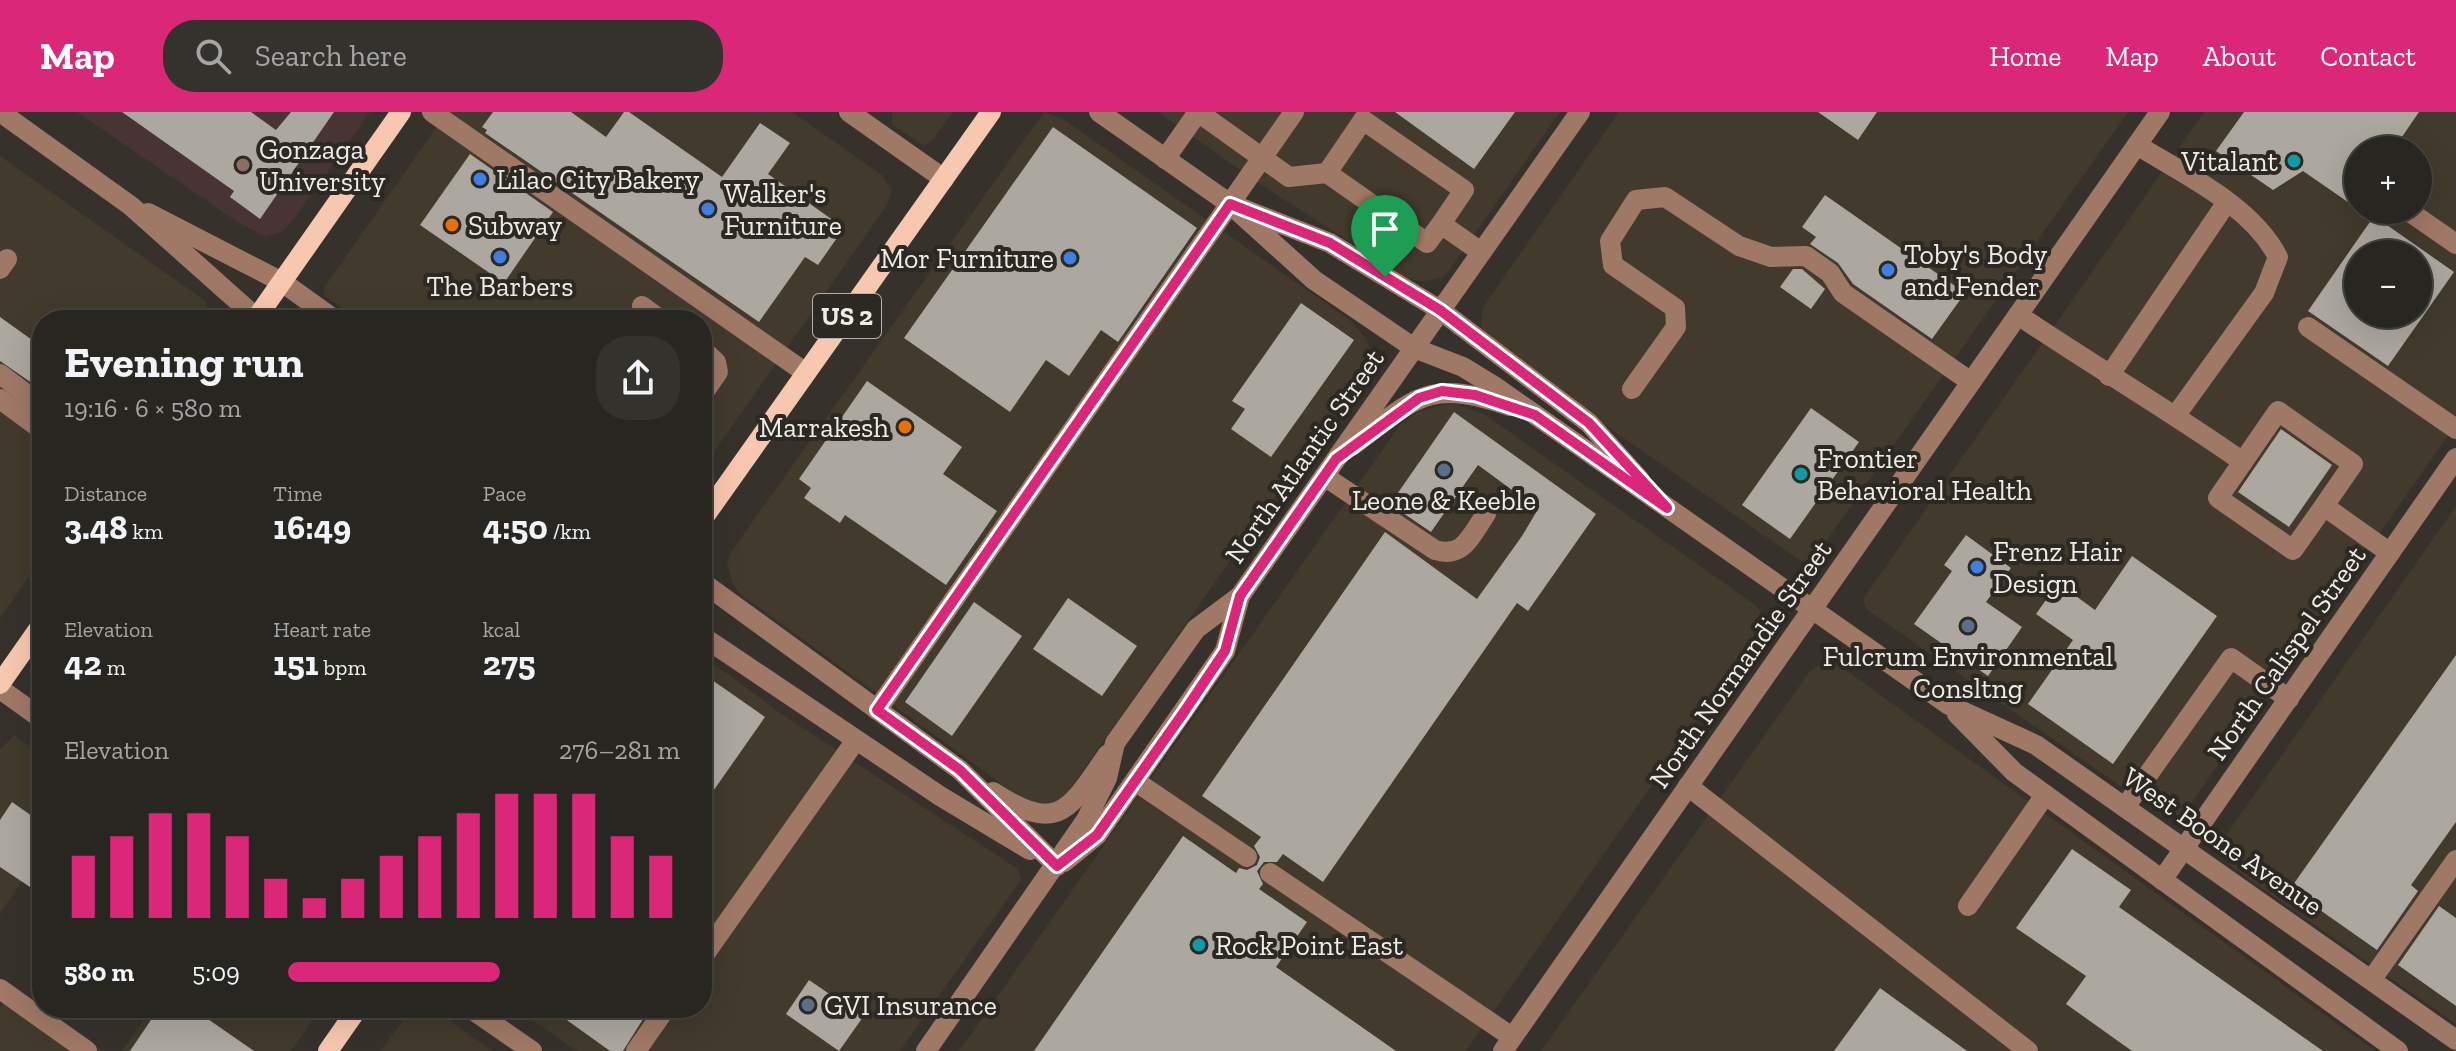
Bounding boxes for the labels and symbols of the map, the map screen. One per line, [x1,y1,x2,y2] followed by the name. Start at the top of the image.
[259,133,386,198] place label: Gonzaga University
[2180,145,2279,178] place label: Vitalant
[2285,152,2303,170] marker: Vitalant
[234,156,252,174] marker: Gonzaga University
[496,163,700,196] place label: Lilac City Bakery
[471,170,489,188] marker: Lilac City Bakery
[724,177,842,242] place label: Walker's Furniture
[1351,195,1419,277] pin
[699,200,717,218] marker: Walker's Furniture
[468,209,563,242] place label: Subway
[443,216,461,234] marker: Subway
[1904,238,2048,303] place label: Toby's Body and Fender
[880,242,1054,275] place label: Mor Furniture
[491,248,509,266] marker: The Barbers
[1061,249,1079,267] marker: Mor Furniture
[1879,261,1897,279] marker: Toby's Body and Fender
[427,270,573,303] place label: The Barbers
[813,294,881,338] road number: US 2
[1218,342,1391,570] street label: North Atlantic Street
[759,411,889,444] place label: Marrakesh
[896,418,914,436] marker: Marrakesh
[1817,442,2032,507] place label: Frontier Behavioral Health
[1435,461,1453,479] marker: Leone & Keeble
[1792,465,1810,483] marker: Frontier Behavioral Health
[1352,484,1536,517] place label: Leone & Keeble
[1642,534,1839,794] street label: North Normandie Street
[1993,535,2123,600] place label: Frenz Hair Design
[2200,539,2373,767] street label: North Calispel Street
[1968,558,1986,576] marker: Frenz Hair Design
[1959,617,1977,635] marker: Fulcrum Environmental Consltng
[1823,640,2113,705] place label: Fulcrum Environmental Consltng
[2117,760,2329,923] street label: West Boone Avenue
[1215,929,1404,962] place label: Rock Point East
[1190,936,1208,954] marker: Rock Point East
[824,989,997,1022] place label: GVI Insurance
[799,996,817,1014] marker: GVI Insurance

